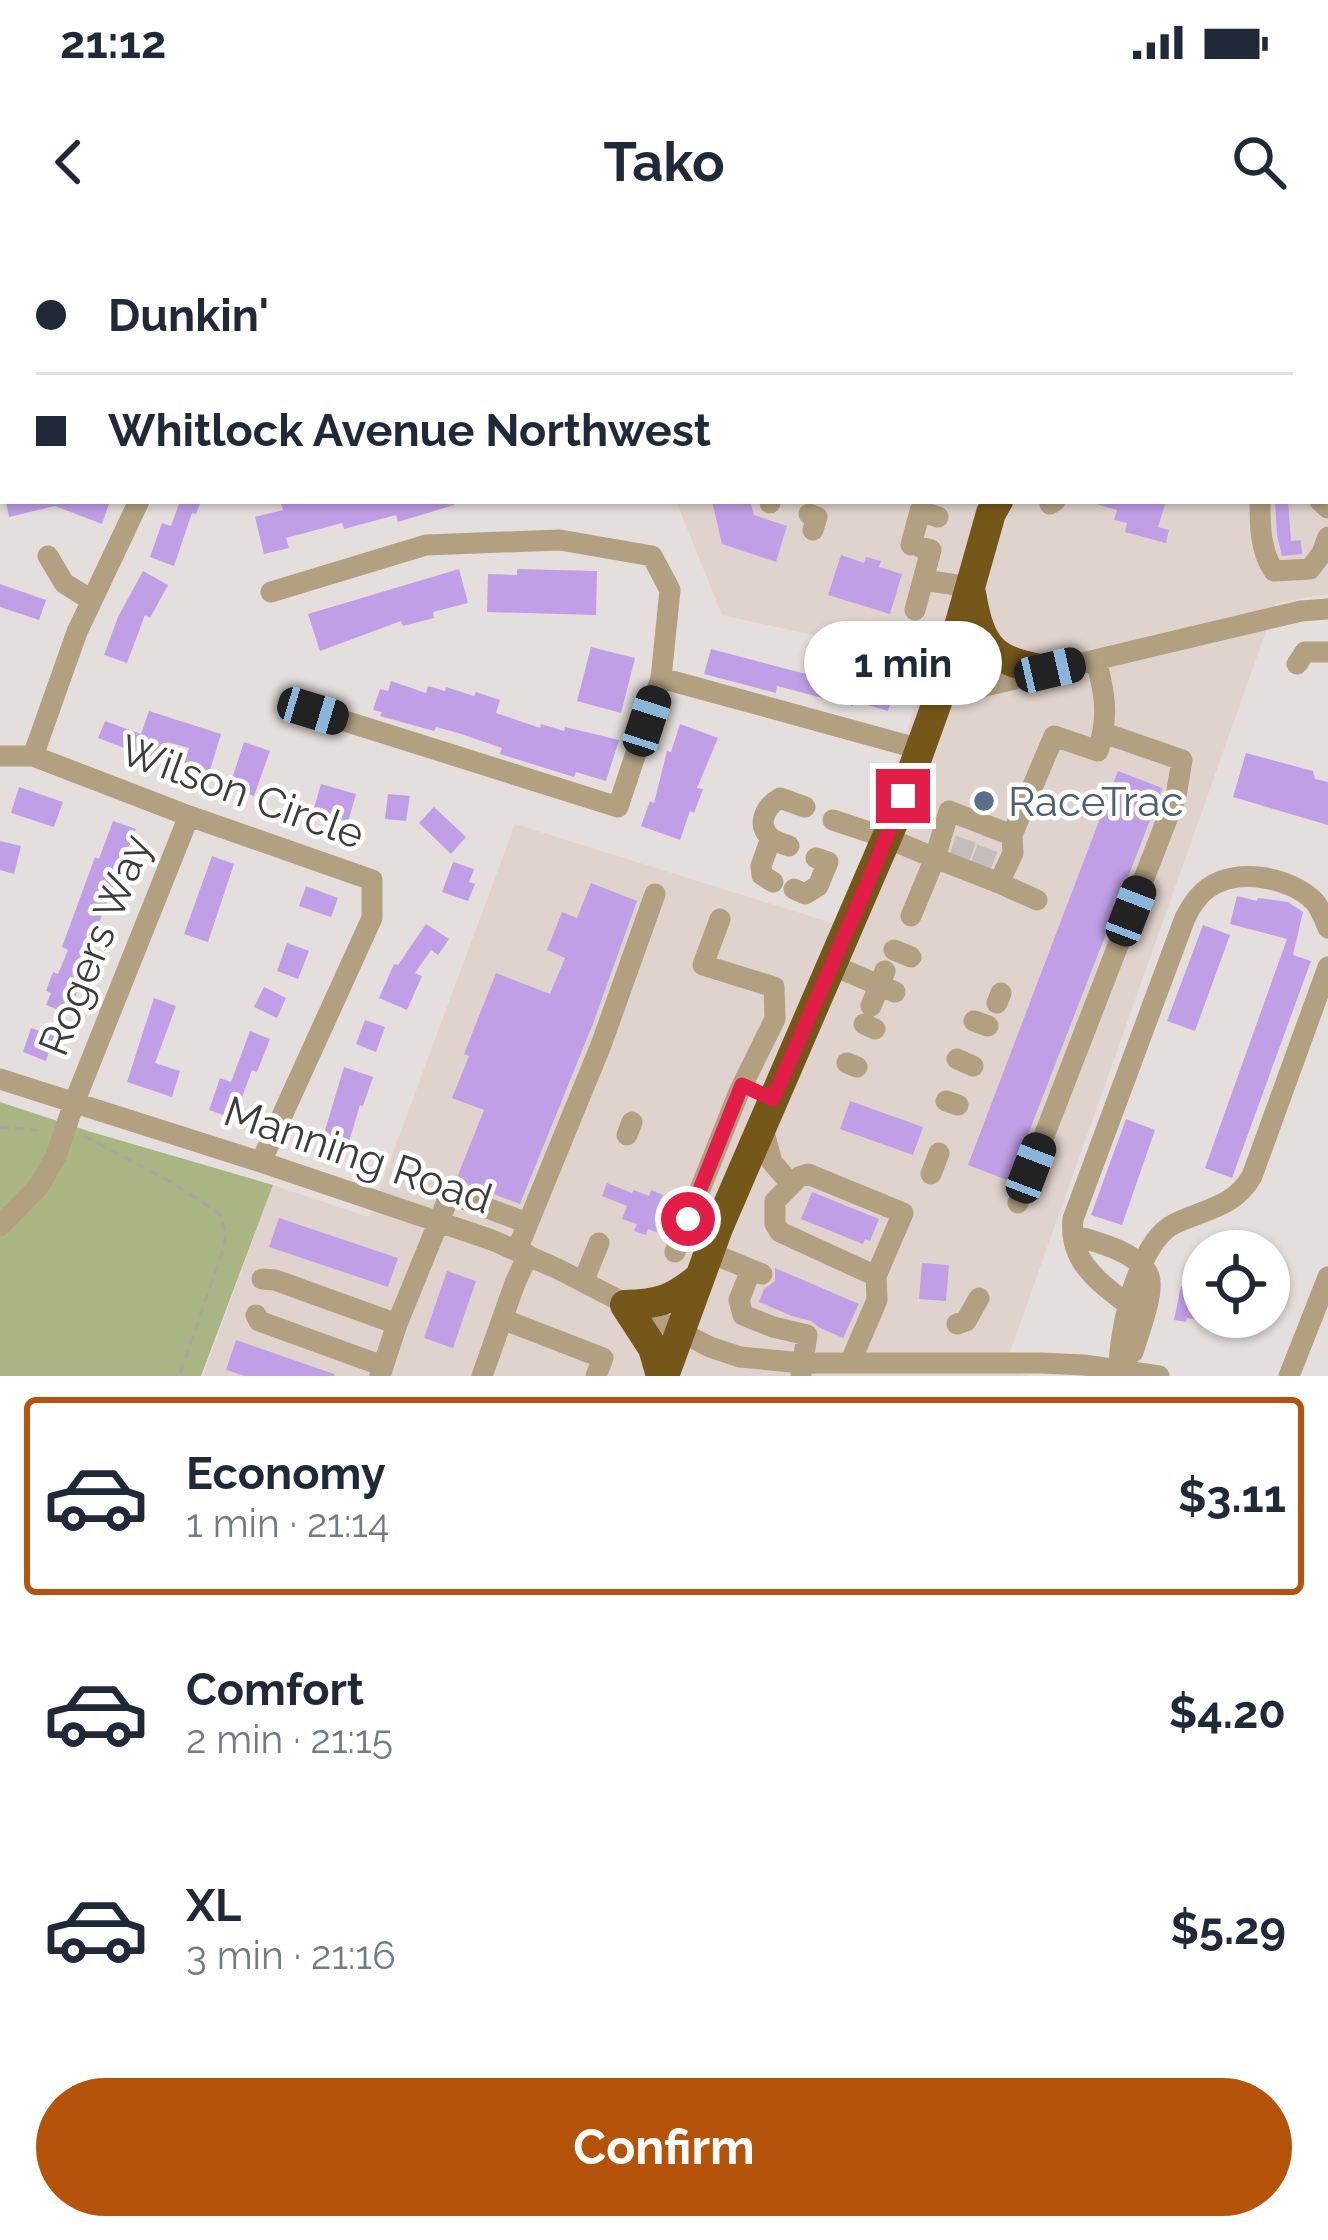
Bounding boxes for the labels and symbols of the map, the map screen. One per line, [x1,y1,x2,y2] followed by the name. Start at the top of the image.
[804,622,1002,706] callout: 1 min
[1011,644,1089,696] car
[619,681,675,761] car
[273,683,353,739] car
[113,725,371,859] street label: Wilson Circle
[876,769,930,823] route end
[1008,777,1184,826] place label: RaceTrac
[971,788,997,814] marker: RaceTrac
[29,828,161,1062] street label: Rogers Way
[1101,871,1161,951] car
[218,1086,498,1224] street label: Manning Road
[1001,1128,1061,1208] car
[661,1192,715,1246] route start

